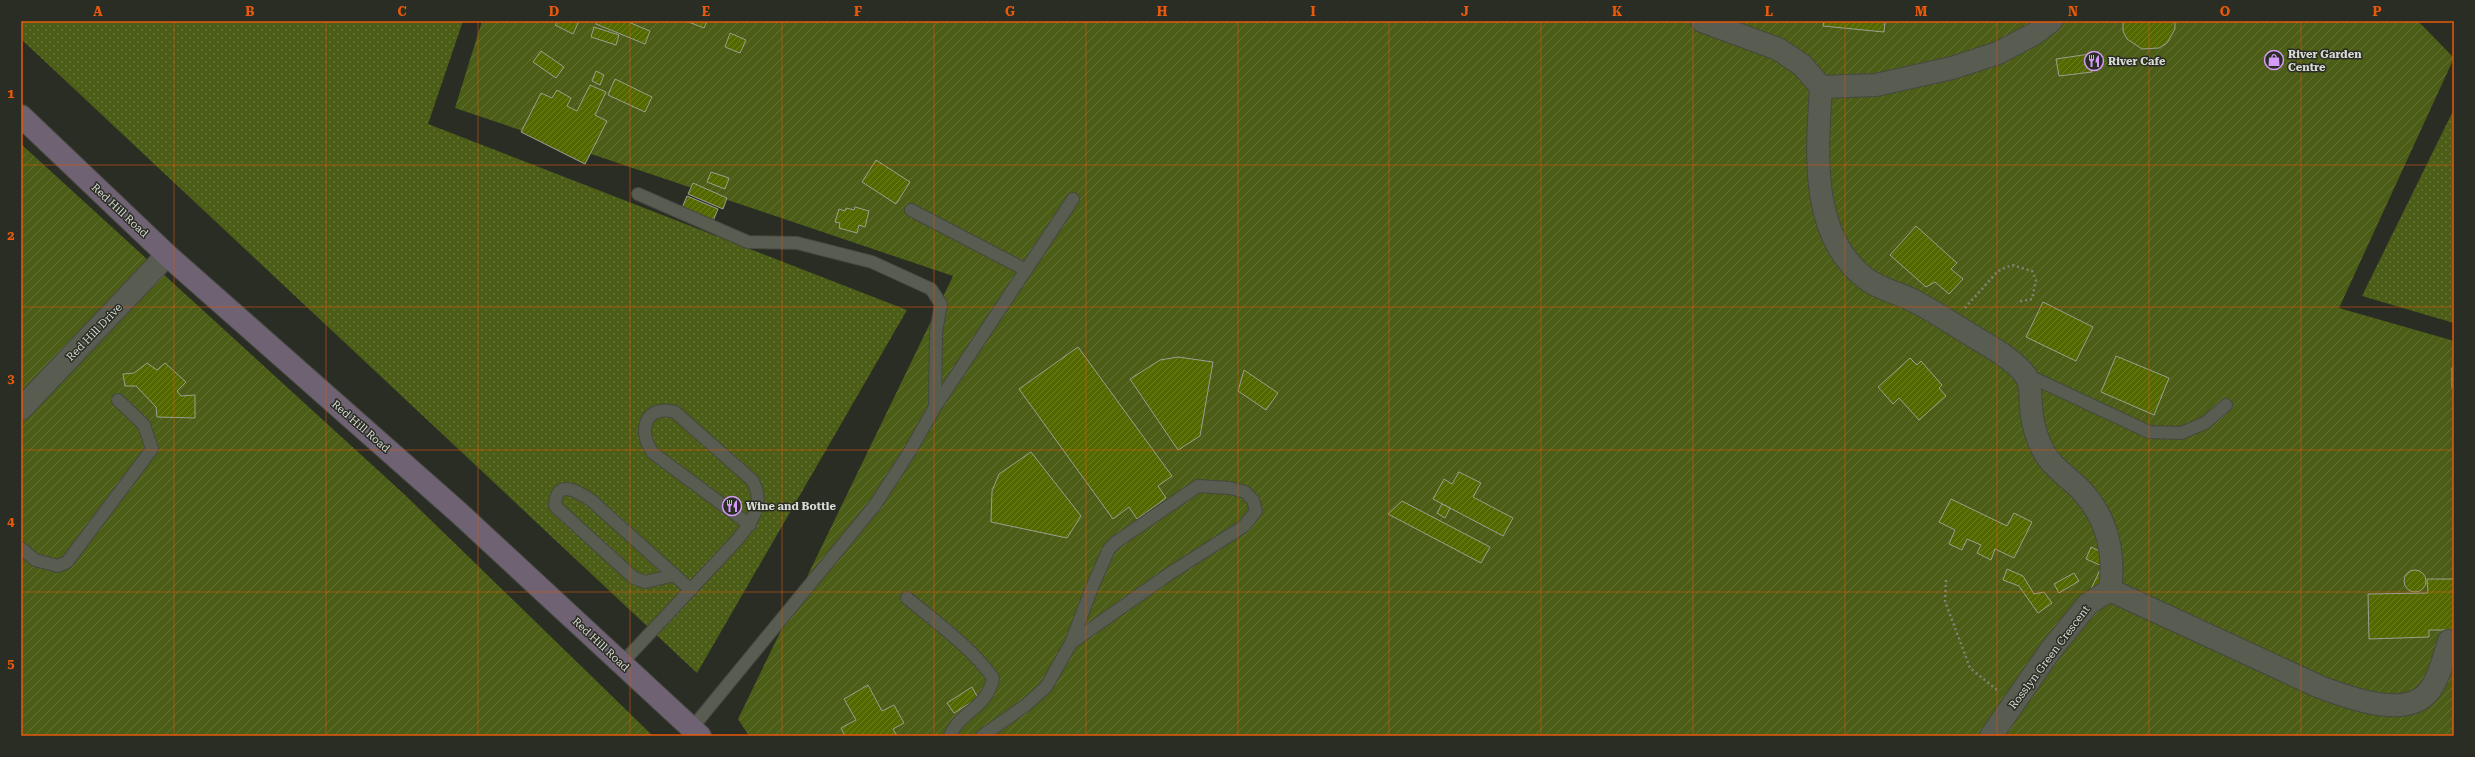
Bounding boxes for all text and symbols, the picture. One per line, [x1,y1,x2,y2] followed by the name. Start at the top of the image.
[93,4,103,19] text: A
[245,4,255,19] text: B
[397,4,407,19] text: C
[549,4,559,19] text: D
[702,4,710,19] text: E
[854,4,862,19] text: F
[1005,4,1015,19] text: G
[1157,4,1168,19] text: H
[1310,4,1316,19] text: I
[1461,4,1469,19] text: J
[1612,4,1623,19] text: K
[1765,4,1773,19] text: L
[1915,4,1928,19] text: M
[2068,4,2078,19] text: N
[2220,4,2231,19] text: O
[2373,4,2382,19] text: P
[2288,48,2362,74] place label: River Garden Centre
[2263,49,2285,71] shop icon: River Garden Centre
[2083,50,2105,72] restaurant icon: River Cafe
[2108,55,2166,68] place label: River Cafe
[7,86,15,101] text: 1
[89,181,151,240] street label: Red Hill Road
[7,228,15,243] text: 2
[64,301,125,364] street label: Red Hill Drive
[7,371,15,386] text: 3
[329,398,392,455] street label: Red Hill Road
[721,495,743,517] restaurant icon: Wine and Bottle
[746,500,836,513] place label: Wine and Bottle
[7,514,15,529] text: 4
[2006,603,2093,712] street label: Rosslyn Green Crescent
[570,615,632,674] street label: Red Hill Road
[7,656,15,671] text: 5

